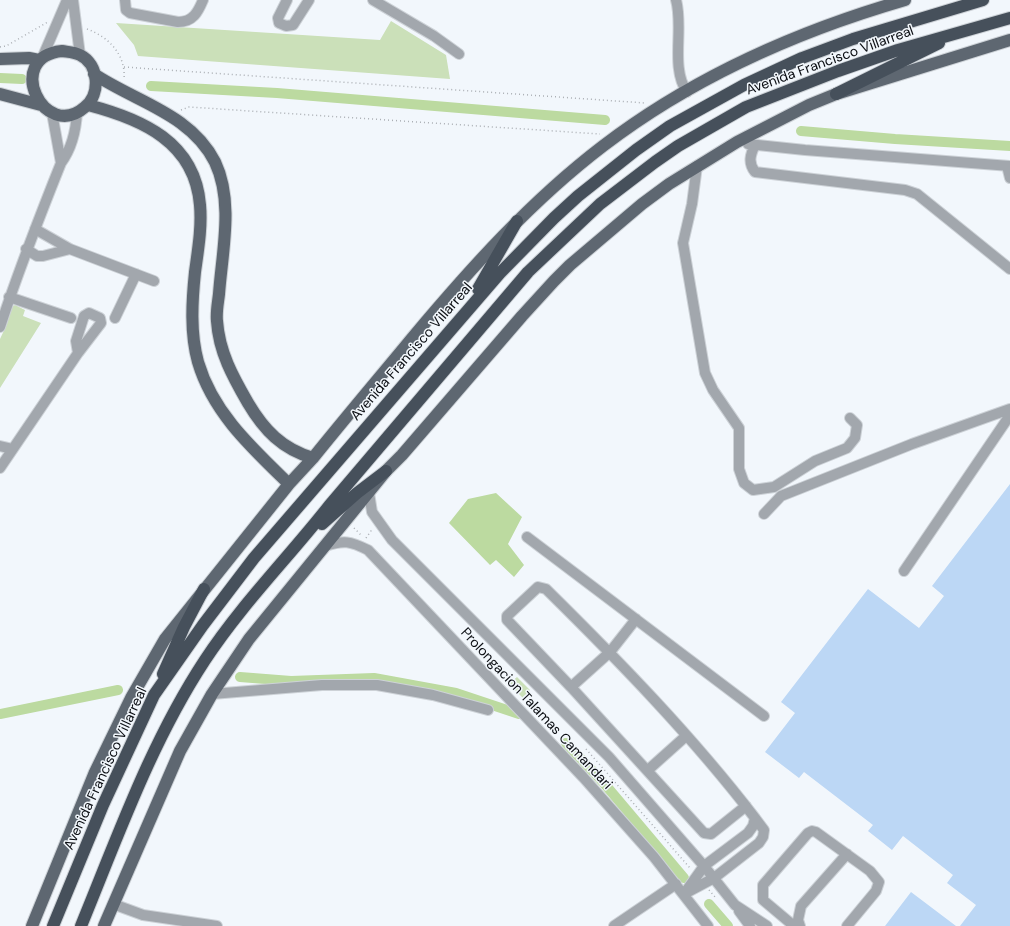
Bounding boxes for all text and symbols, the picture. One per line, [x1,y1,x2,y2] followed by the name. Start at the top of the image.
[744,23,916,99] street label: Avenida Francisco Villarreal
[348,280,476,424] street label: Avenida Francisco Villarreal
[457,625,615,793] street label: Prolongacion Talamas Camandari
[61,685,151,853] street label: Avenida Francisco Villarreal

